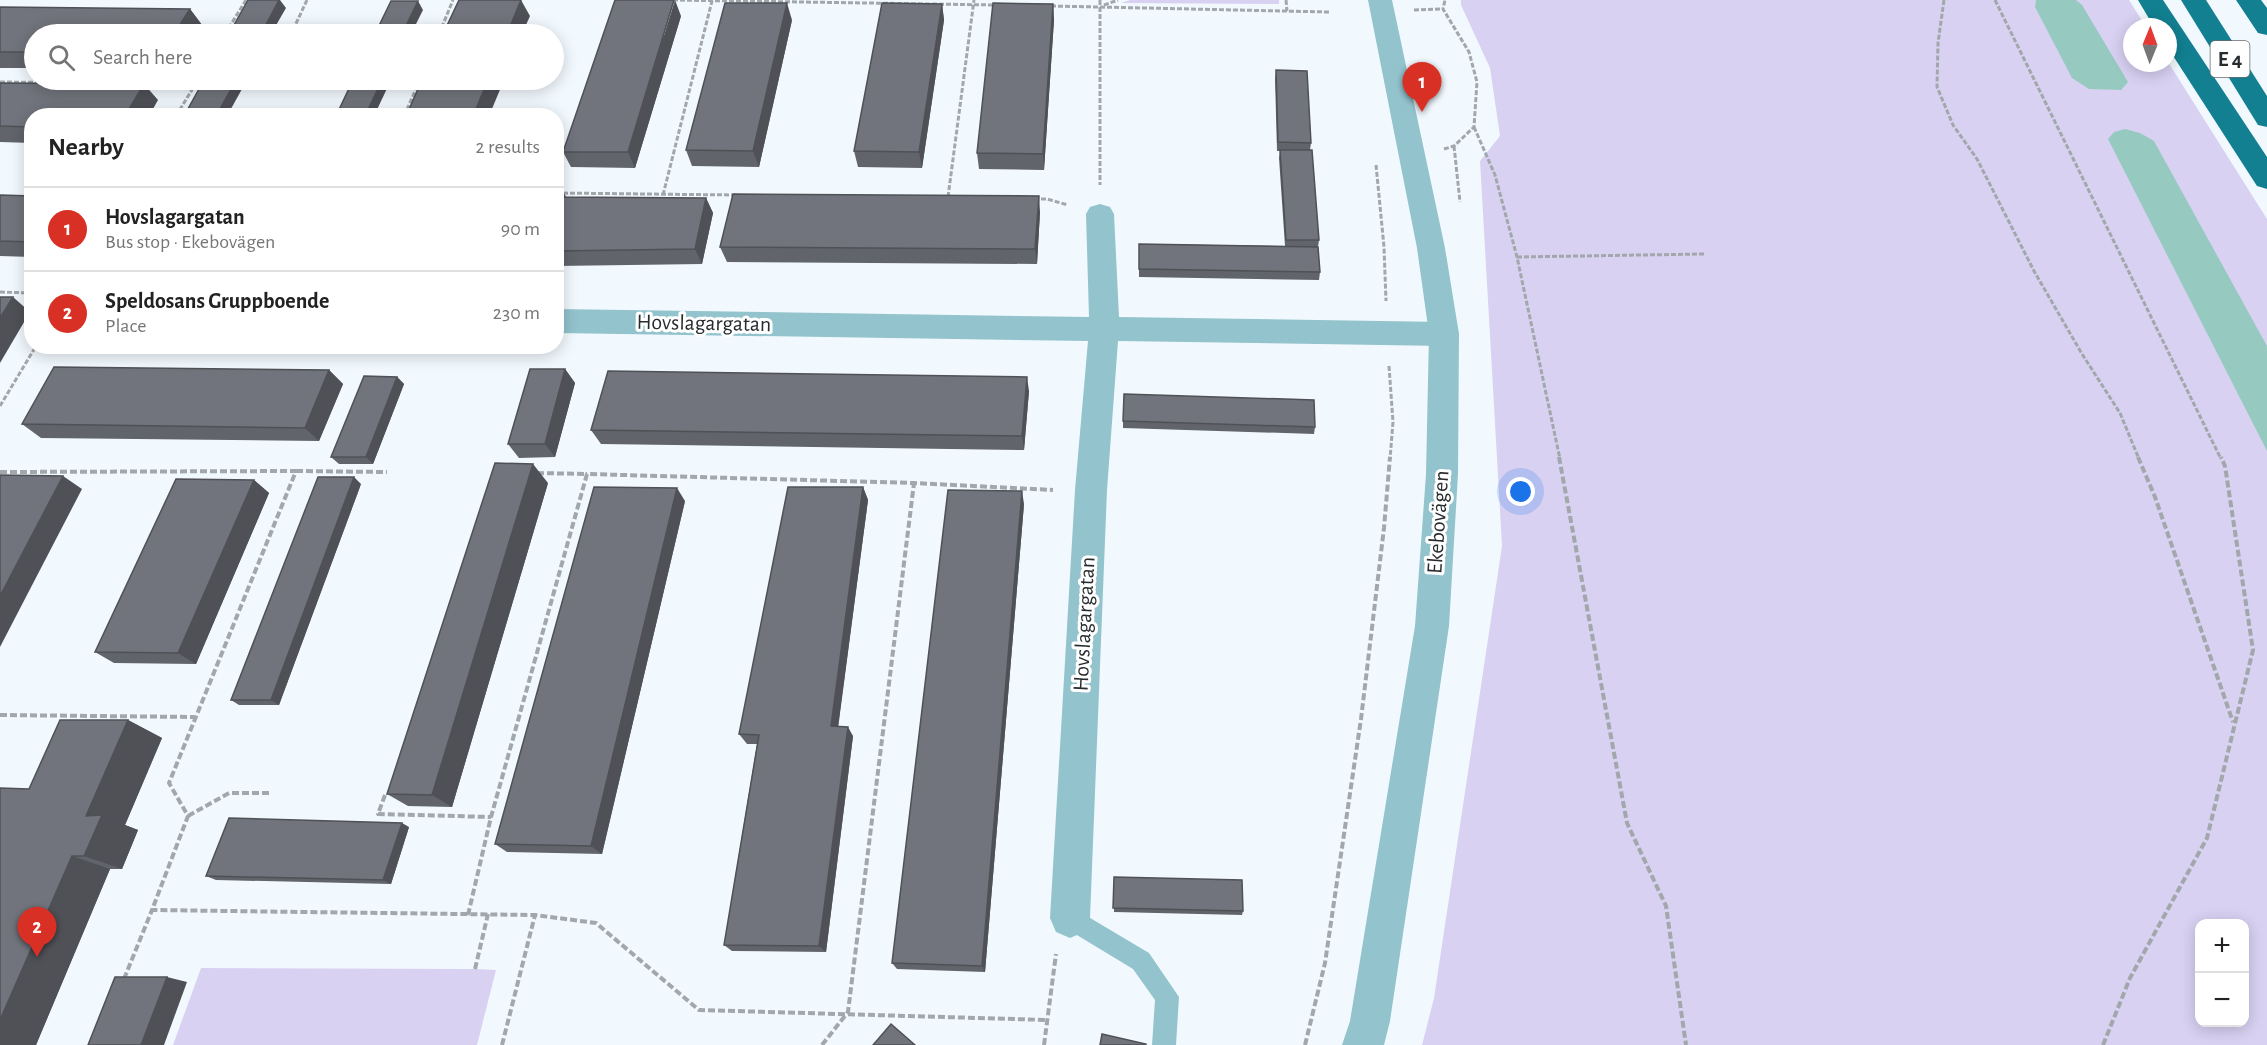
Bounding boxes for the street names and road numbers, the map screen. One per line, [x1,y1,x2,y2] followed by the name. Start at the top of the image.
[2210,41,2250,77] road number: E 4
[637,311,771,335] street label: Hovslagargatan
[1423,470,1453,574] street label: Ekebovägen
[1069,556,1099,692] street label: Hovslagargatan

